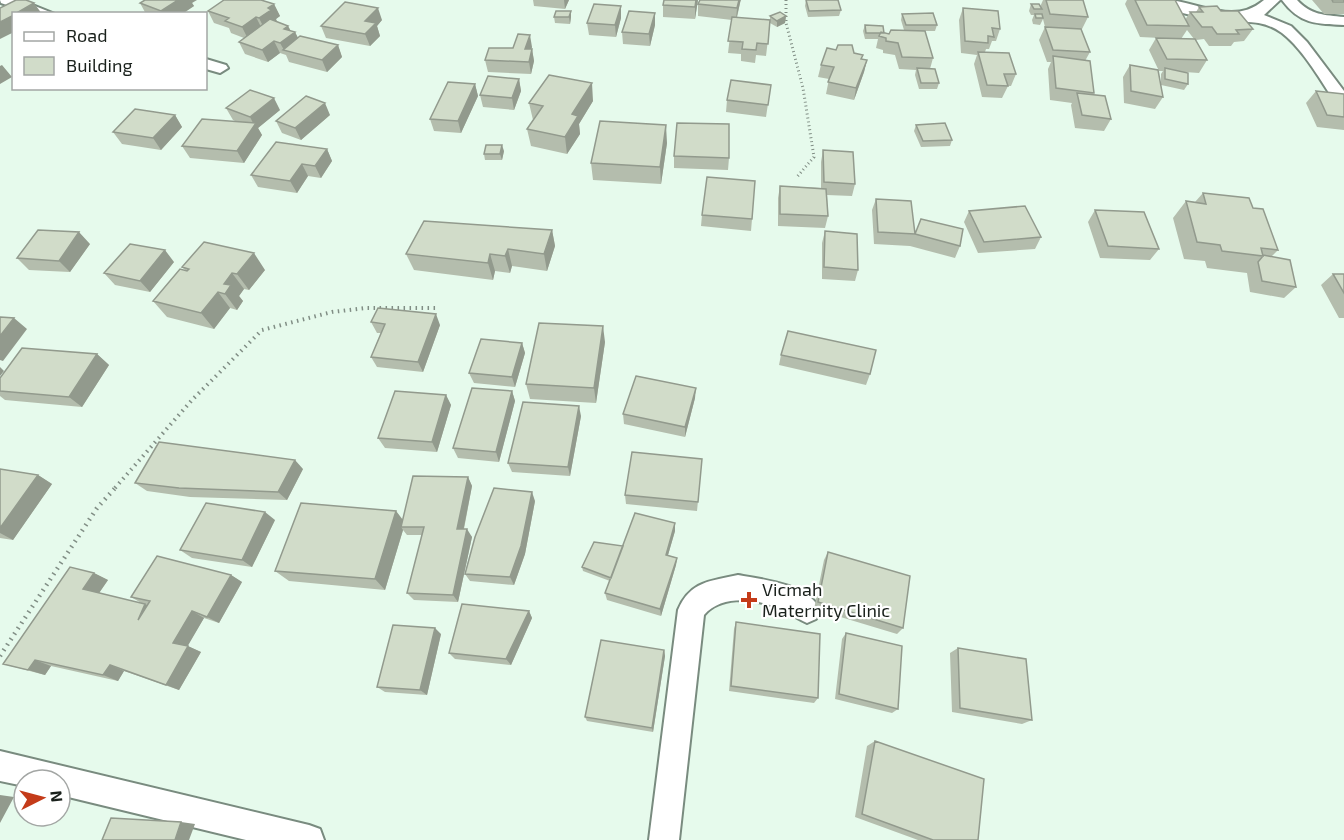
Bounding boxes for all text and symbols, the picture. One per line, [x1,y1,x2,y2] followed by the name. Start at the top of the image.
[12,12,207,90] legend
[66,24,107,46] text: Road
[66,54,133,76] text: Building
[762,578,890,621] place label: Vicmah Maternity Clinic
[740,591,758,609] marker: Vicmah Maternity Clinic
[12,768,72,828] north arrow
[47,790,67,803] text: N

